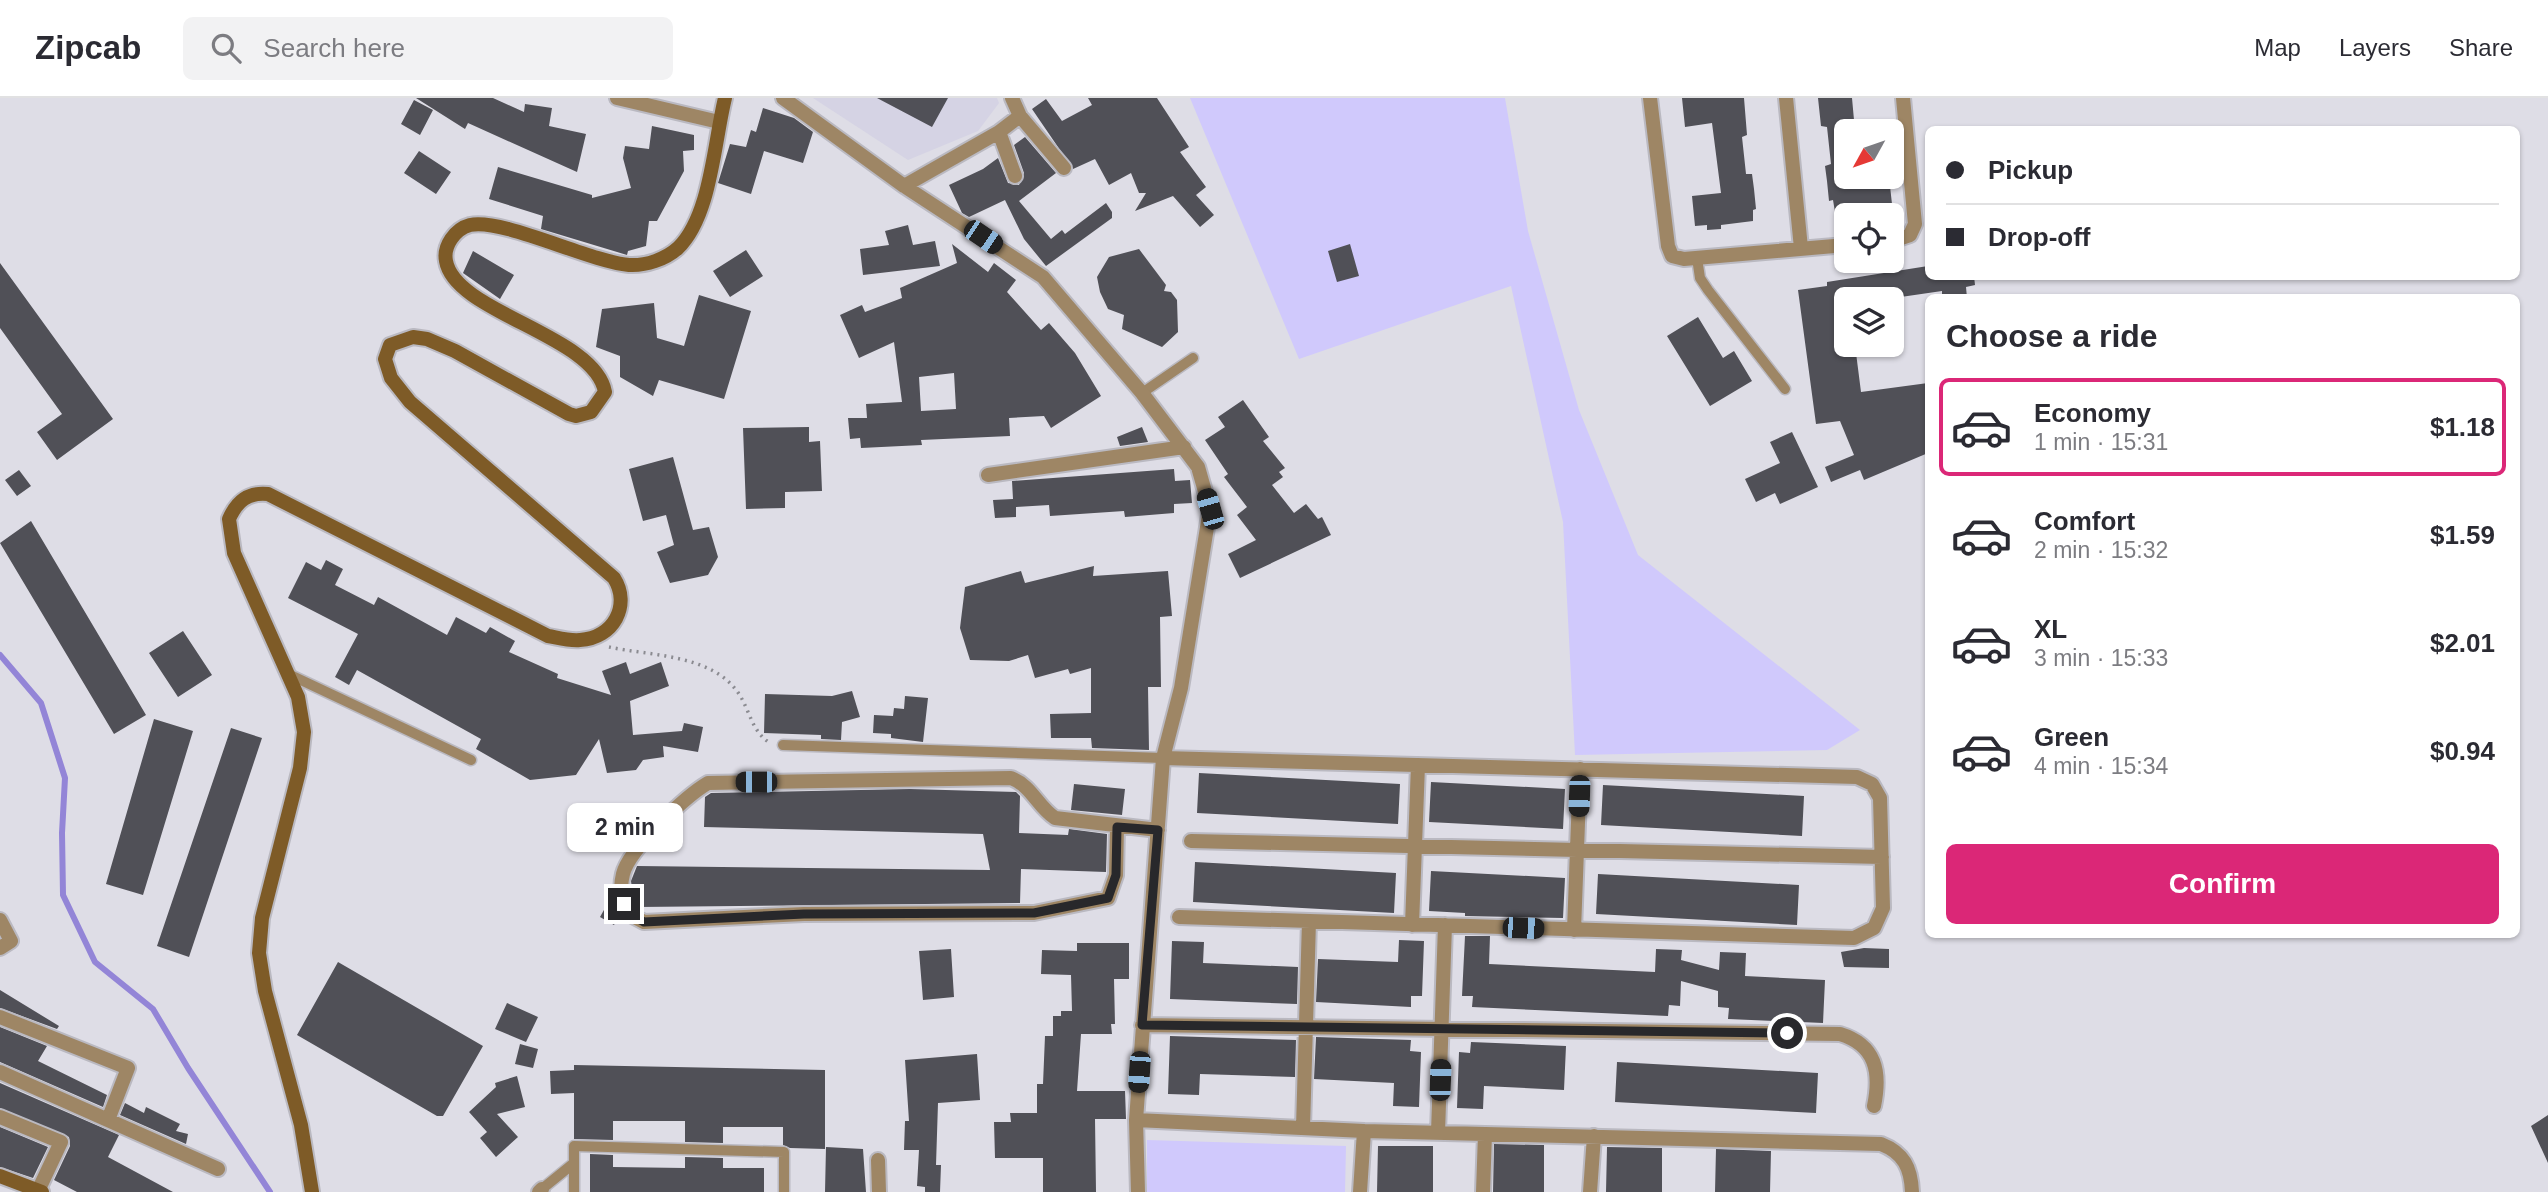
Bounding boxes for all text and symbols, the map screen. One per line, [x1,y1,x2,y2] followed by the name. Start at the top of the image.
[183,17,673,80] search box
[35,29,141,66] text: Zipcab
[207,29,245,67] icon: search
[263,33,405,63] text: Search here
[2254,34,2301,61] text: Map
[2339,34,2411,61] text: Layers
[2449,34,2513,61] text: Share
[1834,119,1904,189] north arrow
[1834,119,1904,357] map controls
[1988,155,2073,185] text: Pickup
[1834,203,1904,273] button: locate
[960,217,1007,257] car
[1988,222,2091,252] text: Drop-off
[1834,287,1904,357] button: layers
[1946,318,2158,354] text: Choose a ride
[1950,396,2013,459] icon: car
[2034,398,2151,428] text: Economy
[2430,412,2495,442] text: $1.18
[2034,429,2168,455] text: 1 min · 15:31
[1195,486,1226,532] car
[1950,504,2013,567] icon: car
[2034,506,2135,536] text: Comfort
[2430,520,2495,550] text: $1.59
[2034,537,2168,563] text: 2 min · 15:32
[1950,612,2013,675] icon: car
[2034,614,2067,644] text: XL
[2430,628,2495,658] text: $2.01
[2034,645,2168,671] text: 3 min · 15:33
[1950,720,2013,783] icon: car
[2034,722,2109,752] text: Green
[2430,736,2495,766] text: $0.94
[2034,753,2168,779] text: 4 min · 15:34
[736,772,778,793] car
[1568,775,1591,817] car
[566,802,682,852] callout: 2 min
[595,814,655,840] text: 2 min
[1946,844,2499,924] button: Confirm
[608,888,640,920] route end
[1502,917,1545,939] car
[1771,1017,1803,1049] route start
[1128,1050,1151,1094] car
[1429,1059,1452,1101] car

